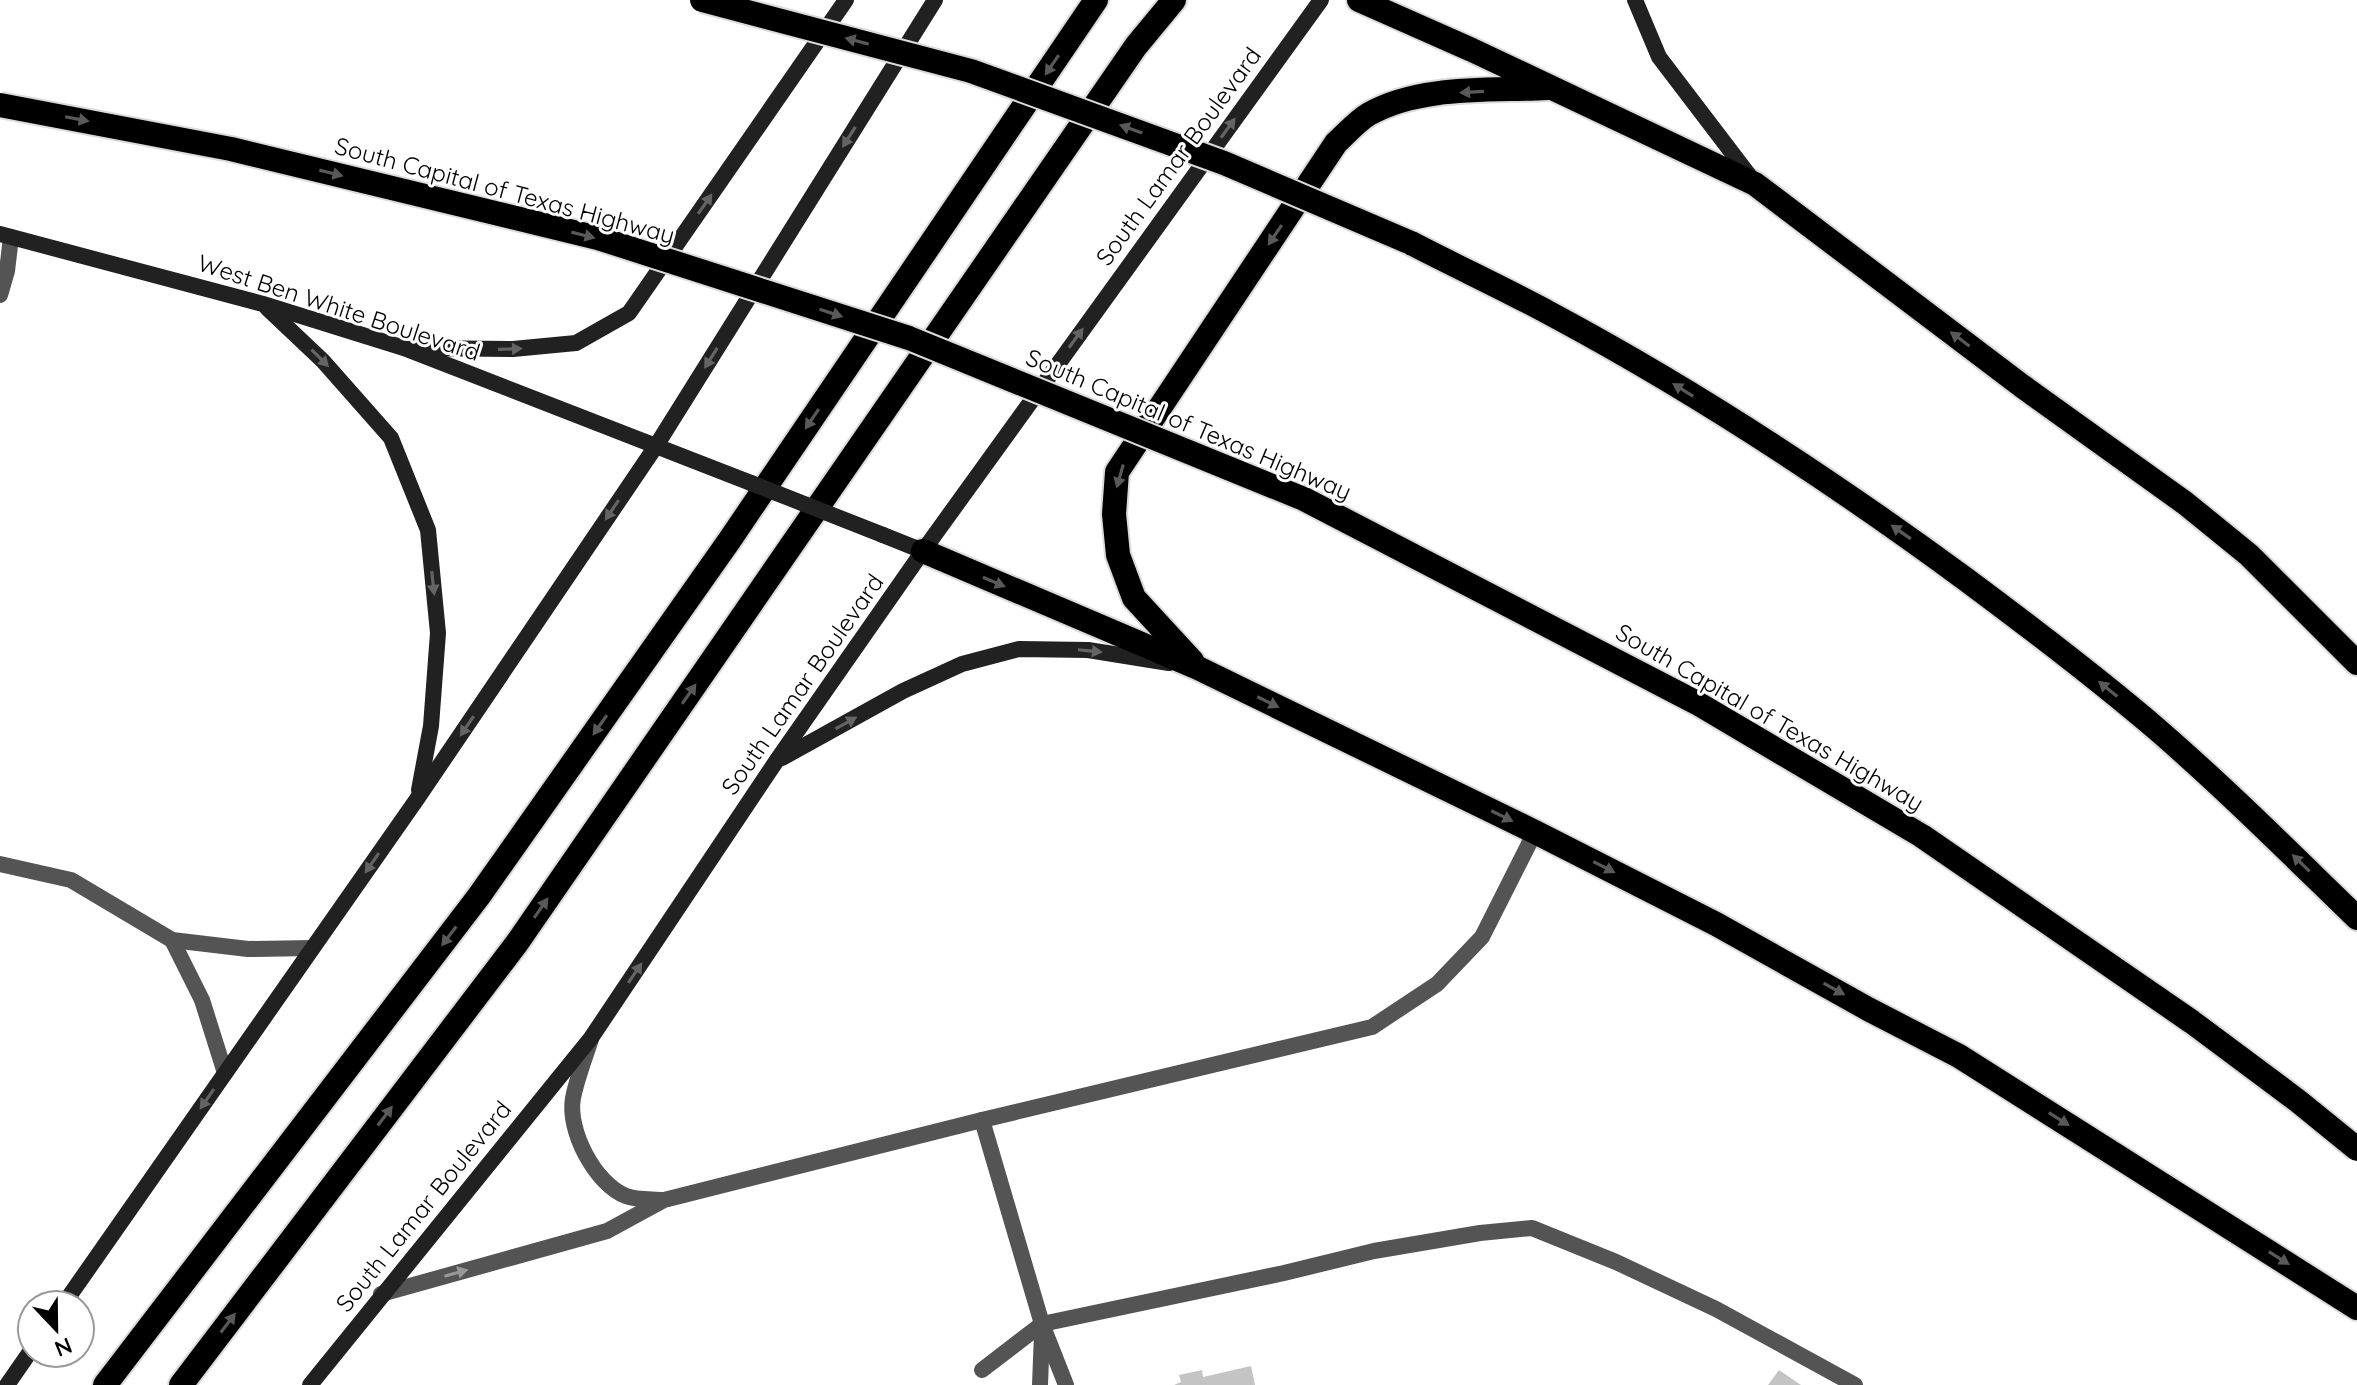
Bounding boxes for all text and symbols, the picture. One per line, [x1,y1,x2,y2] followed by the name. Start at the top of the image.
[845,34,870,46] one-way arrow
[1089,41,1267,271] street label: South Lamar Boulevard
[1045,54,1060,75] one-way arrow
[1459,86,1484,99] one-way arrow
[64,114,89,126] one-way arrow
[1220,117,1235,138] one-way arrow
[1119,122,1143,135] one-way arrow
[842,126,856,148] one-way arrow
[332,130,678,250] street label: South Capital of Texas Highway
[319,167,344,180] one-way arrow
[697,194,712,215] one-way arrow
[1268,224,1283,245] one-way arrow
[571,229,596,241] one-way arrow
[194,247,484,367] street label: West Ben White Boulevard
[820,307,844,320] one-way arrow
[1068,328,1083,349] one-way arrow
[1950,331,1970,347] one-way arrow
[498,342,523,355] one-way arrow
[1022,342,1356,506] street label: South Capital of Texas Highway
[704,347,718,369] one-way arrow
[310,348,329,367] one-way arrow
[1673,382,1694,397] one-way arrow
[805,408,820,429] one-way arrow
[1113,464,1125,489] one-way arrow
[605,500,620,521] one-way arrow
[1890,524,1912,540] one-way arrow
[714,568,890,800] street label: South Lamar Boulevard
[427,571,440,596] one-way arrow
[982,575,1006,588] one-way arrow
[1611,616,1929,818] street label: South Capital of Texas Highway
[1077,645,1102,658] one-way arrow
[2098,682,2118,698] one-way arrow
[681,684,696,705] one-way arrow
[1256,695,1280,709] one-way arrow
[593,714,608,735] one-way arrow
[460,715,475,736] one-way arrow
[834,716,857,729] one-way arrow
[1490,809,1514,823] one-way arrow
[365,853,380,874] one-way arrow
[2292,855,2311,873] one-way arrow
[1593,860,1616,874] one-way arrow
[533,898,548,919] one-way arrow
[442,926,458,946] one-way arrow
[627,962,642,983] one-way arrow
[1823,982,1845,996] one-way arrow
[200,1089,215,1110] one-way arrow
[329,1095,517,1317] street label: South Lamar Boulevard
[377,1106,393,1126] one-way arrow
[2048,1111,2070,1125] one-way arrow
[2268,1250,2290,1264] one-way arrow
[444,1267,469,1279] one-way arrow
[16,1289,96,1369] north arrow
[219,1313,235,1333] one-way arrow
[51,1332,76,1364] text: N

